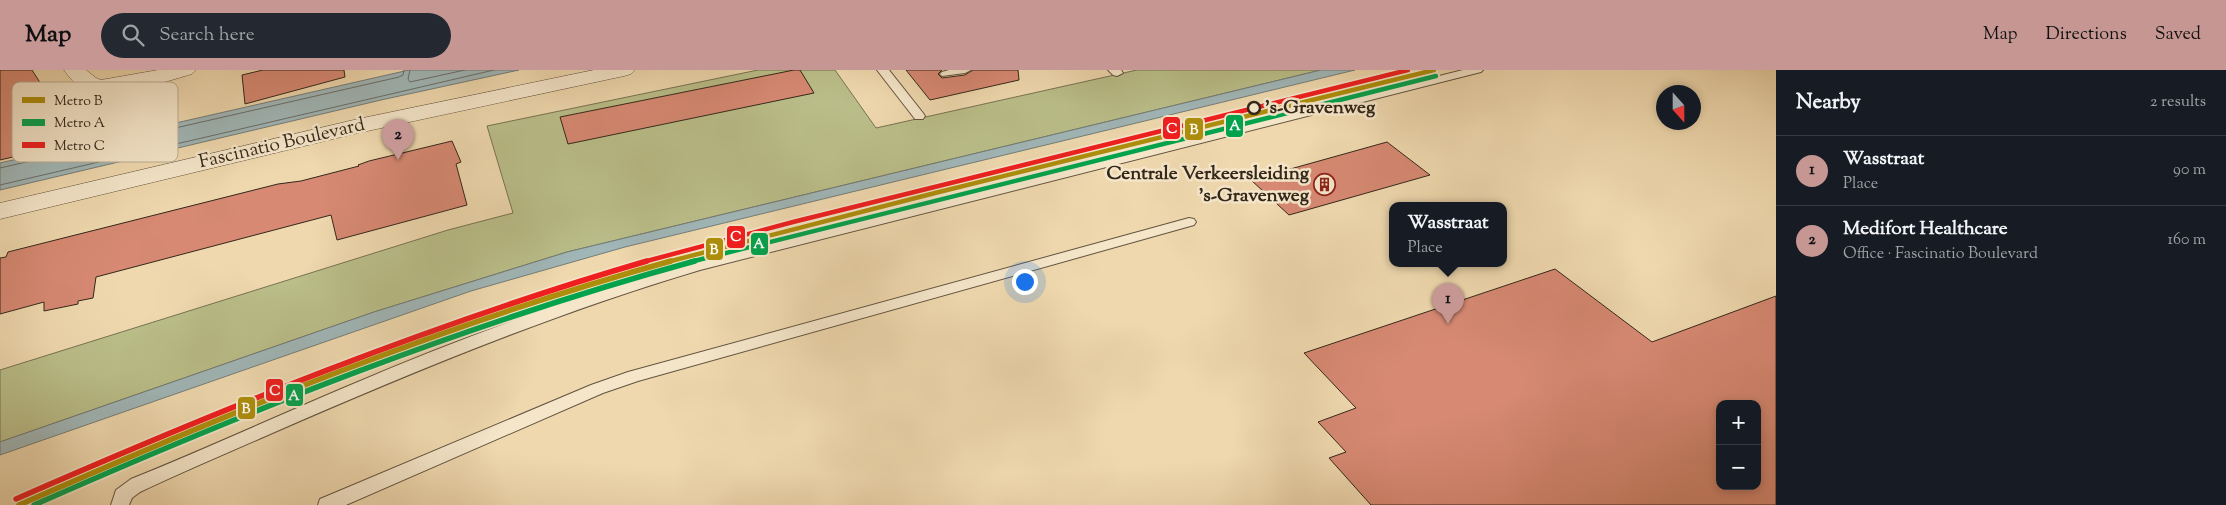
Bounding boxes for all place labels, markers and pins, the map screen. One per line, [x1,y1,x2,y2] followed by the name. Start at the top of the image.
[1265,95,1376,122] place label: 's-Gravenweg
[1247,101,1261,115] marker: 's-Gravenweg
[382,119,414,160] pin: 2
[1107,161,1310,210] place label: Centrale Verkeersleiding 's-Gravenweg
[1313,173,1337,197] building icon: Centrale Verkeersleiding 's-Gravenweg
[1432,283,1464,324] pin: 1

